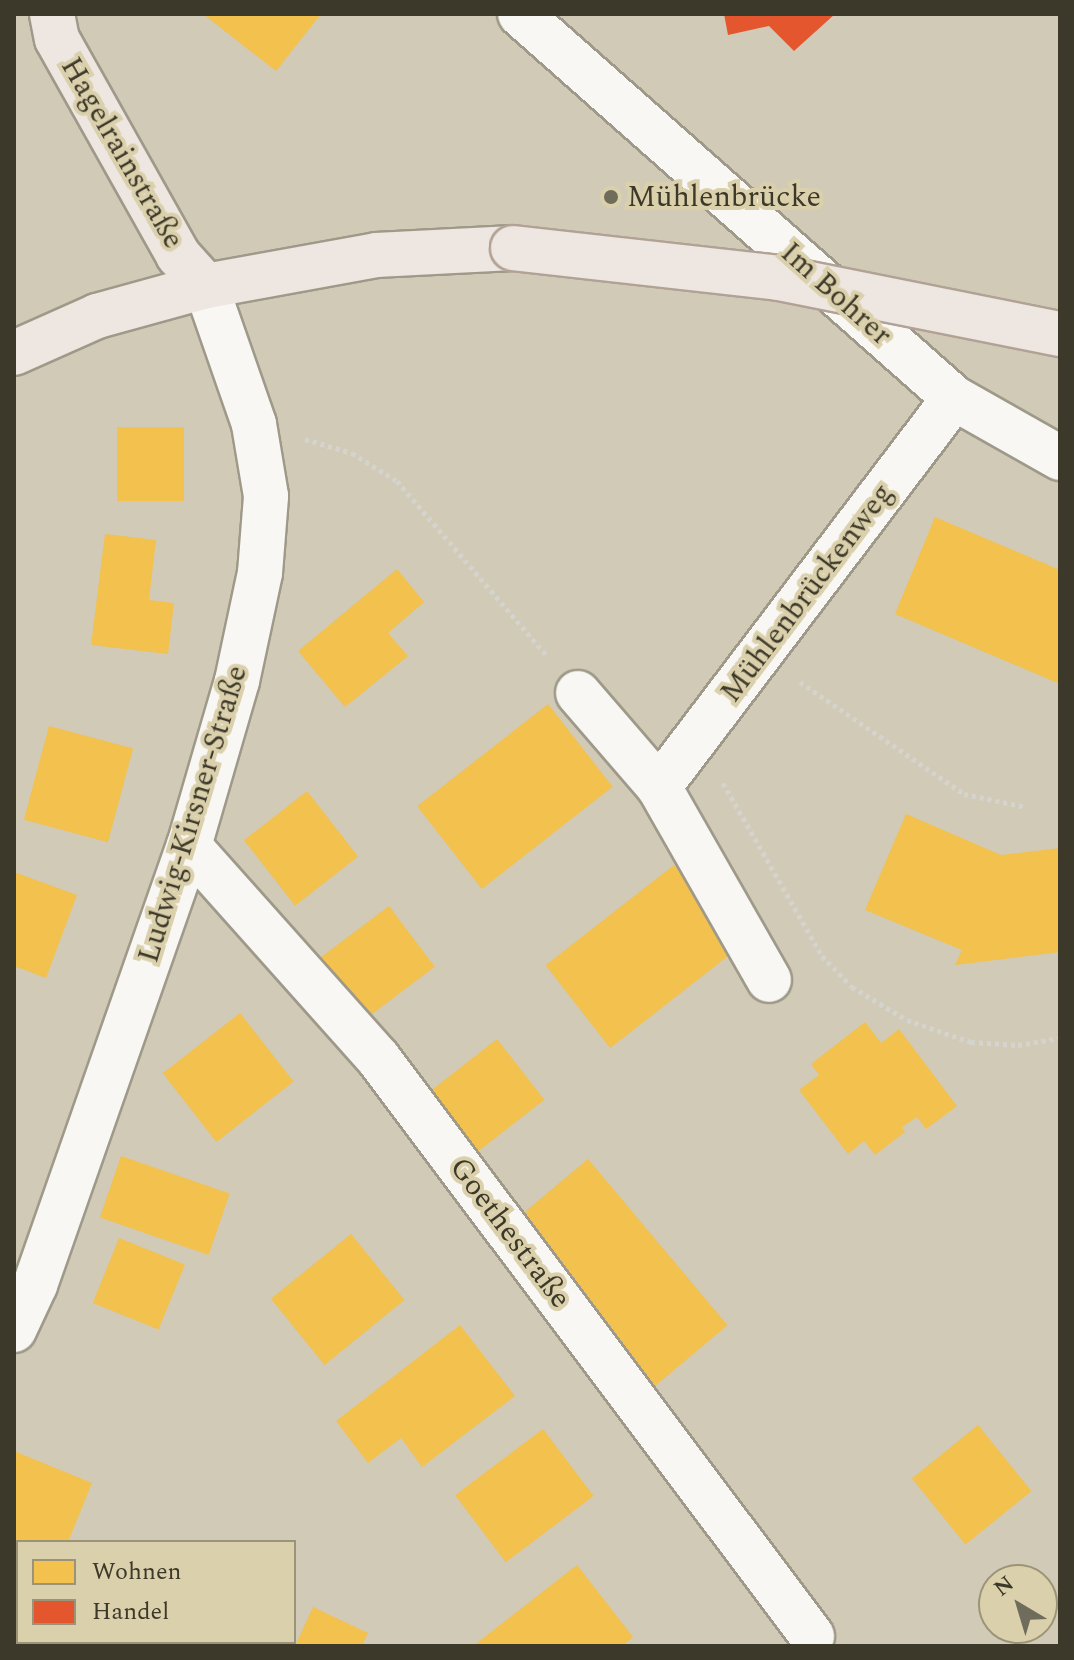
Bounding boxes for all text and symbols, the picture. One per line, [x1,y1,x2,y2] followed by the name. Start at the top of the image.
[53,51,191,255] street label: Hagelrainstraße
[627,179,821,215] place label: Mühlenbrücke
[602,188,620,206] marker: Mühlenbrücke
[773,235,899,353] street label: Im Bohrer
[713,476,901,710] street label: Mühlenbrückenweg
[131,661,255,967] street label: Ludwig-Kirsner-Straße
[442,1150,578,1316] street label: Goethestraße
[16,1540,296,1644] legend
[92,1554,182,1590] text: Wohnen
[978,1564,1058,1644] north arrow
[987,1568,1021,1605] text: N
[92,1594,169,1630] text: Handel

